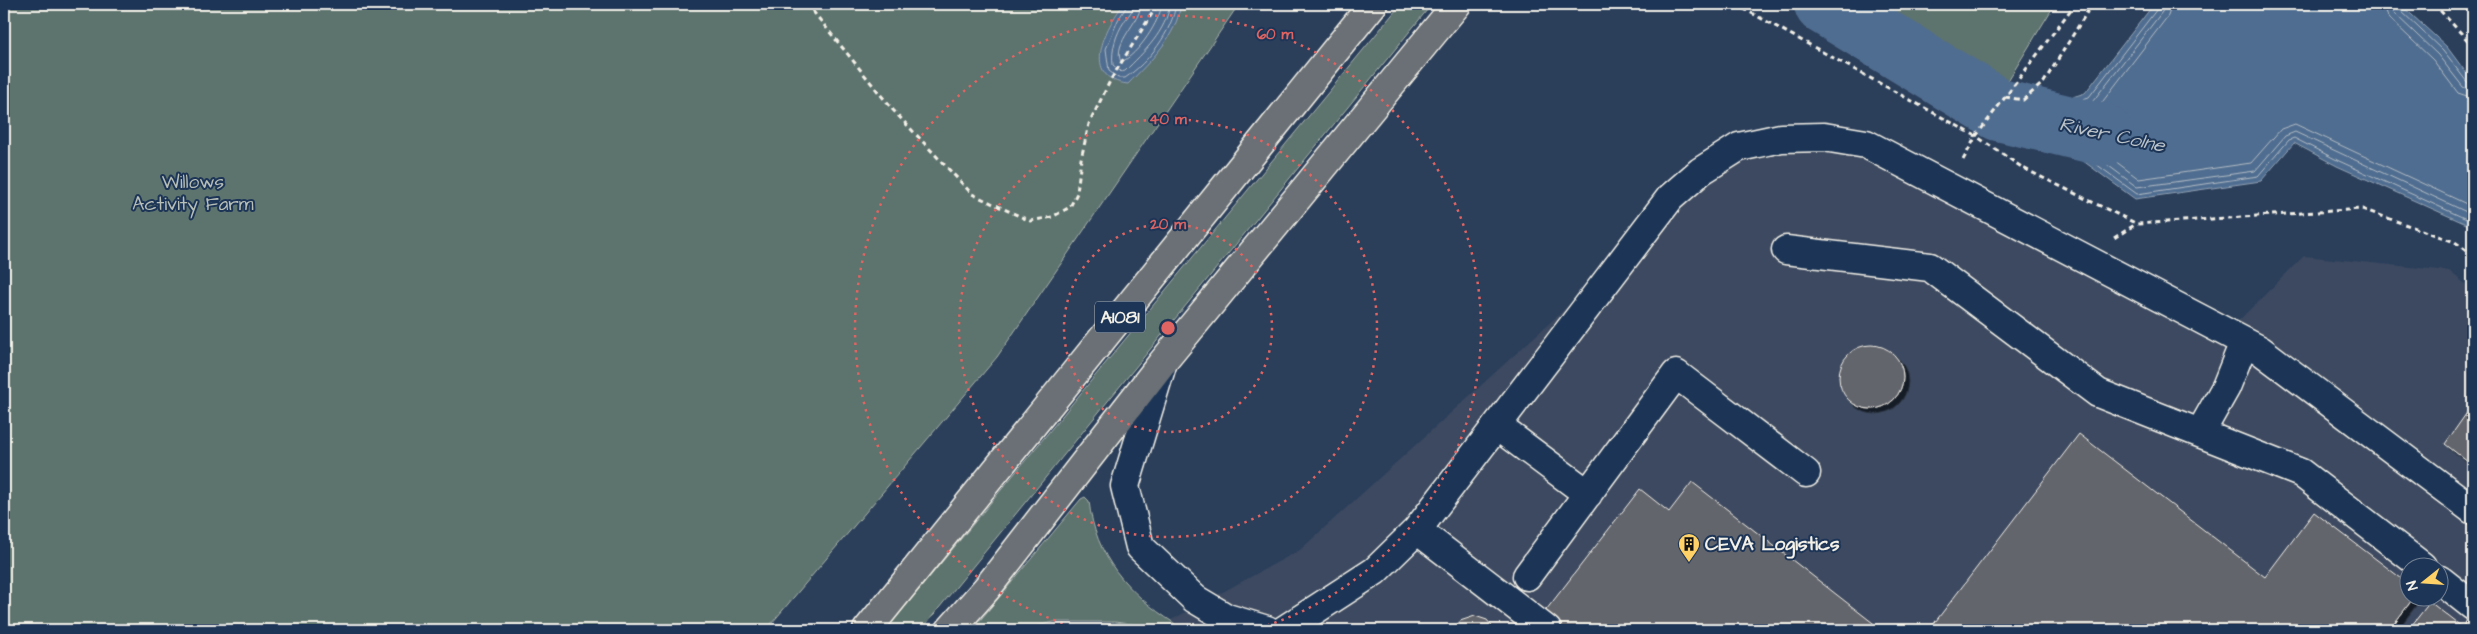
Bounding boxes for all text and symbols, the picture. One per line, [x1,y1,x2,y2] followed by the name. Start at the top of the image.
[1257,24,1294,45] text: 60 m
[1149,109,1187,130] text: 40 m
[2057,110,2168,160] water label: River Colne
[132,169,254,219] park label: Willows Activity Farm
[1149,214,1186,235] text: 20 m
[1095,302,1145,332] road number: A1081
[1159,319,1177,337] centre of rings
[1705,531,1840,559] place label: CEVA Logistics
[1677,532,1701,563] building icon: CEVA Logistics
[2400,556,2450,606] north arrow
[2402,578,2423,593] text: N

